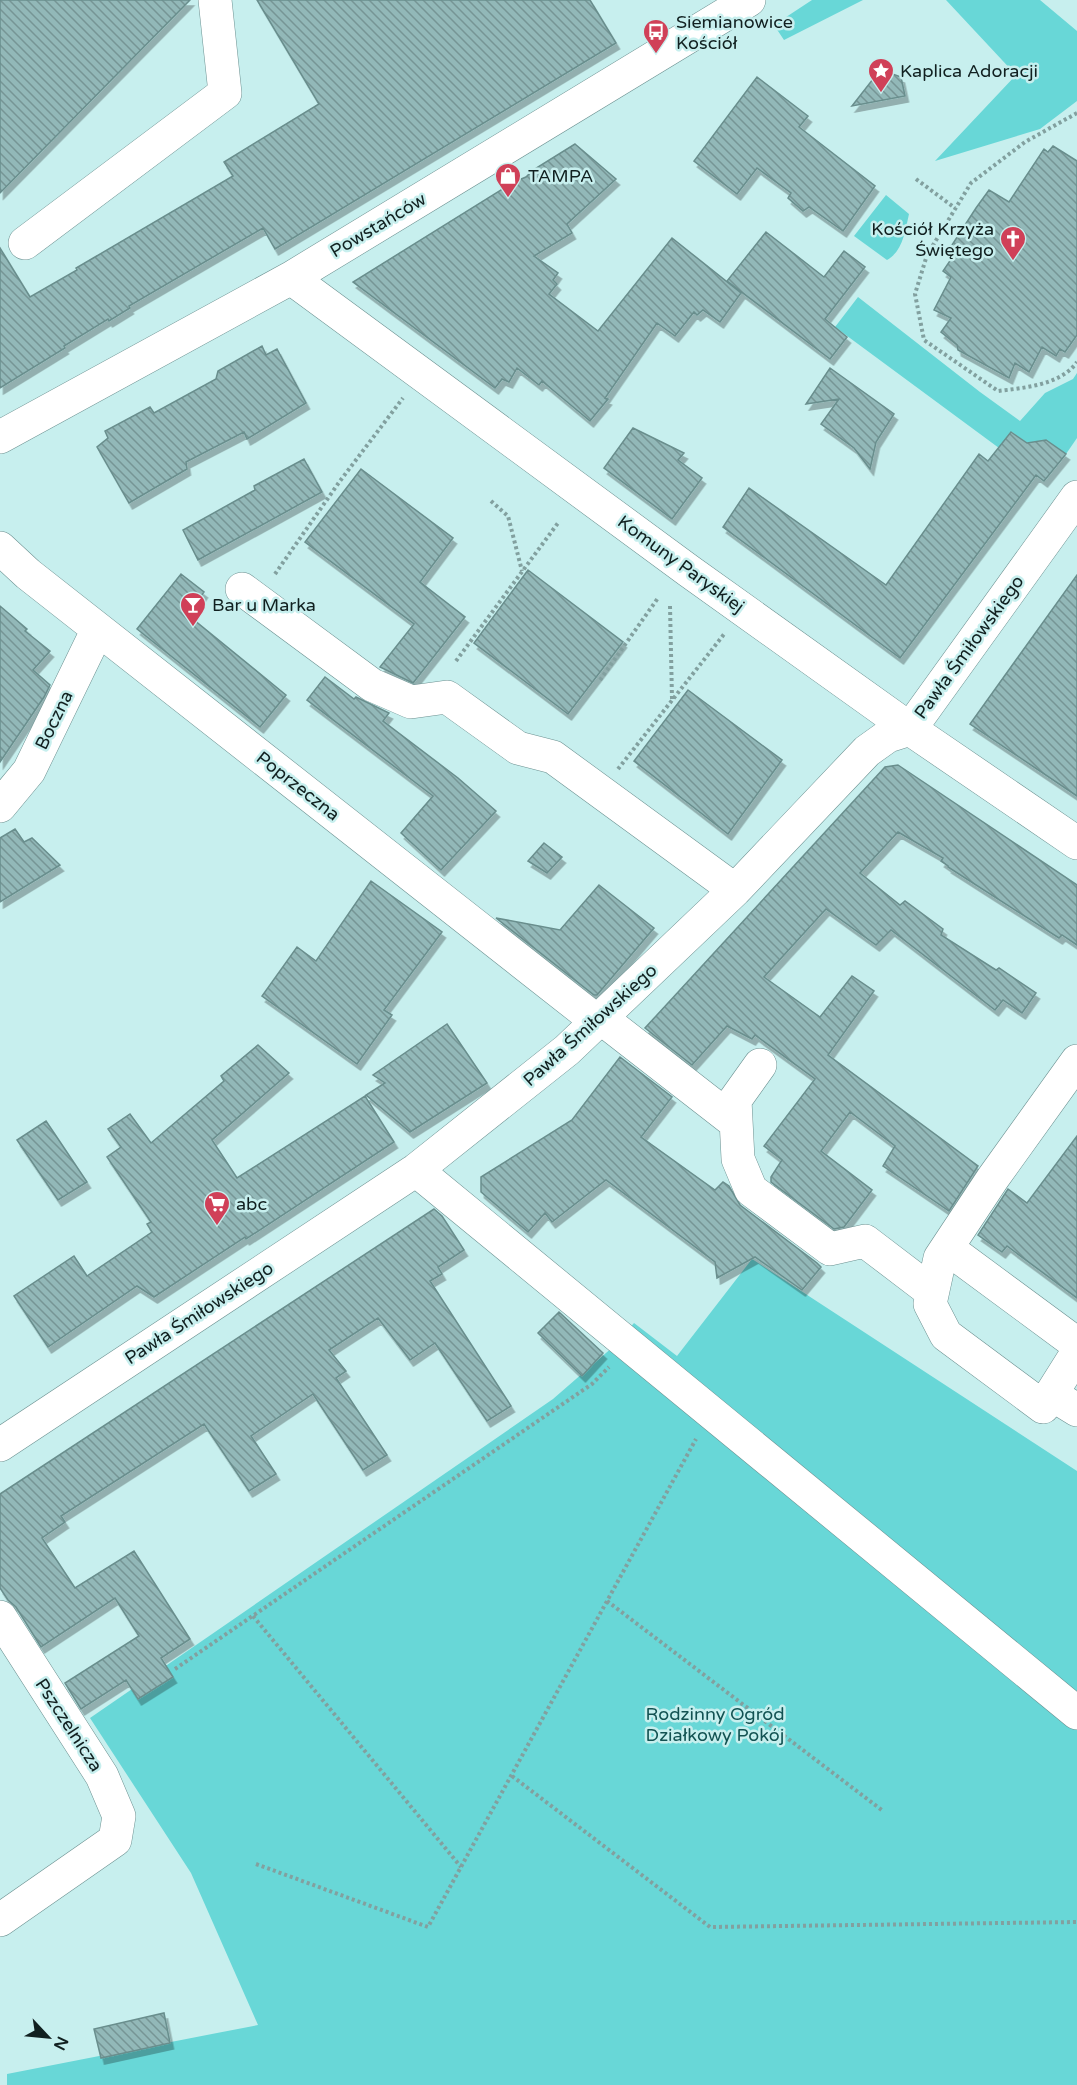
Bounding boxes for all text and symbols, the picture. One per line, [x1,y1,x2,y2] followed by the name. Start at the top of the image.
[676,11,793,54] place label: Siemianowice Kościół
[641,17,671,55] bus stop icon: Siemianowice Kościół
[866,56,896,94] place icon: Kaplica Adoracji
[900,60,1038,82] place label: Kaplica Adoracji
[493,161,523,199] shop icon: TAMPA
[528,165,593,187] place label: TAMPA
[326,188,430,262] street label: Powstańców
[871,218,994,261] place label: Kościół Krzyża Świętego
[998,224,1028,262] church icon: Kościół Krzyża Świętego
[613,511,749,617] street label: Komuny Paryskiej
[909,571,1029,723] street label: Pawła Śmiłowskiego
[178,590,208,628] bar icon: Bar u Marka
[212,594,316,616] place label: Bar u Marka
[30,687,78,753] street label: Boczna
[252,747,344,825] street label: Poprzeczna
[519,959,661,1091] street label: Pawła Śmiłowskiego
[202,1189,232,1227] supermarket icon: abc
[236,1193,267,1215] place label: abc
[121,1257,277,1369] street label: Pawła Śmiłowskiego
[31,1674,107,1776] street label: Pszczelnicza
[645,1703,785,1746] park label: Rodzinny Ogród Działkowy Pokój
[18,2007,78,2067] north arrow
[49,2033,72,2053] text: N

